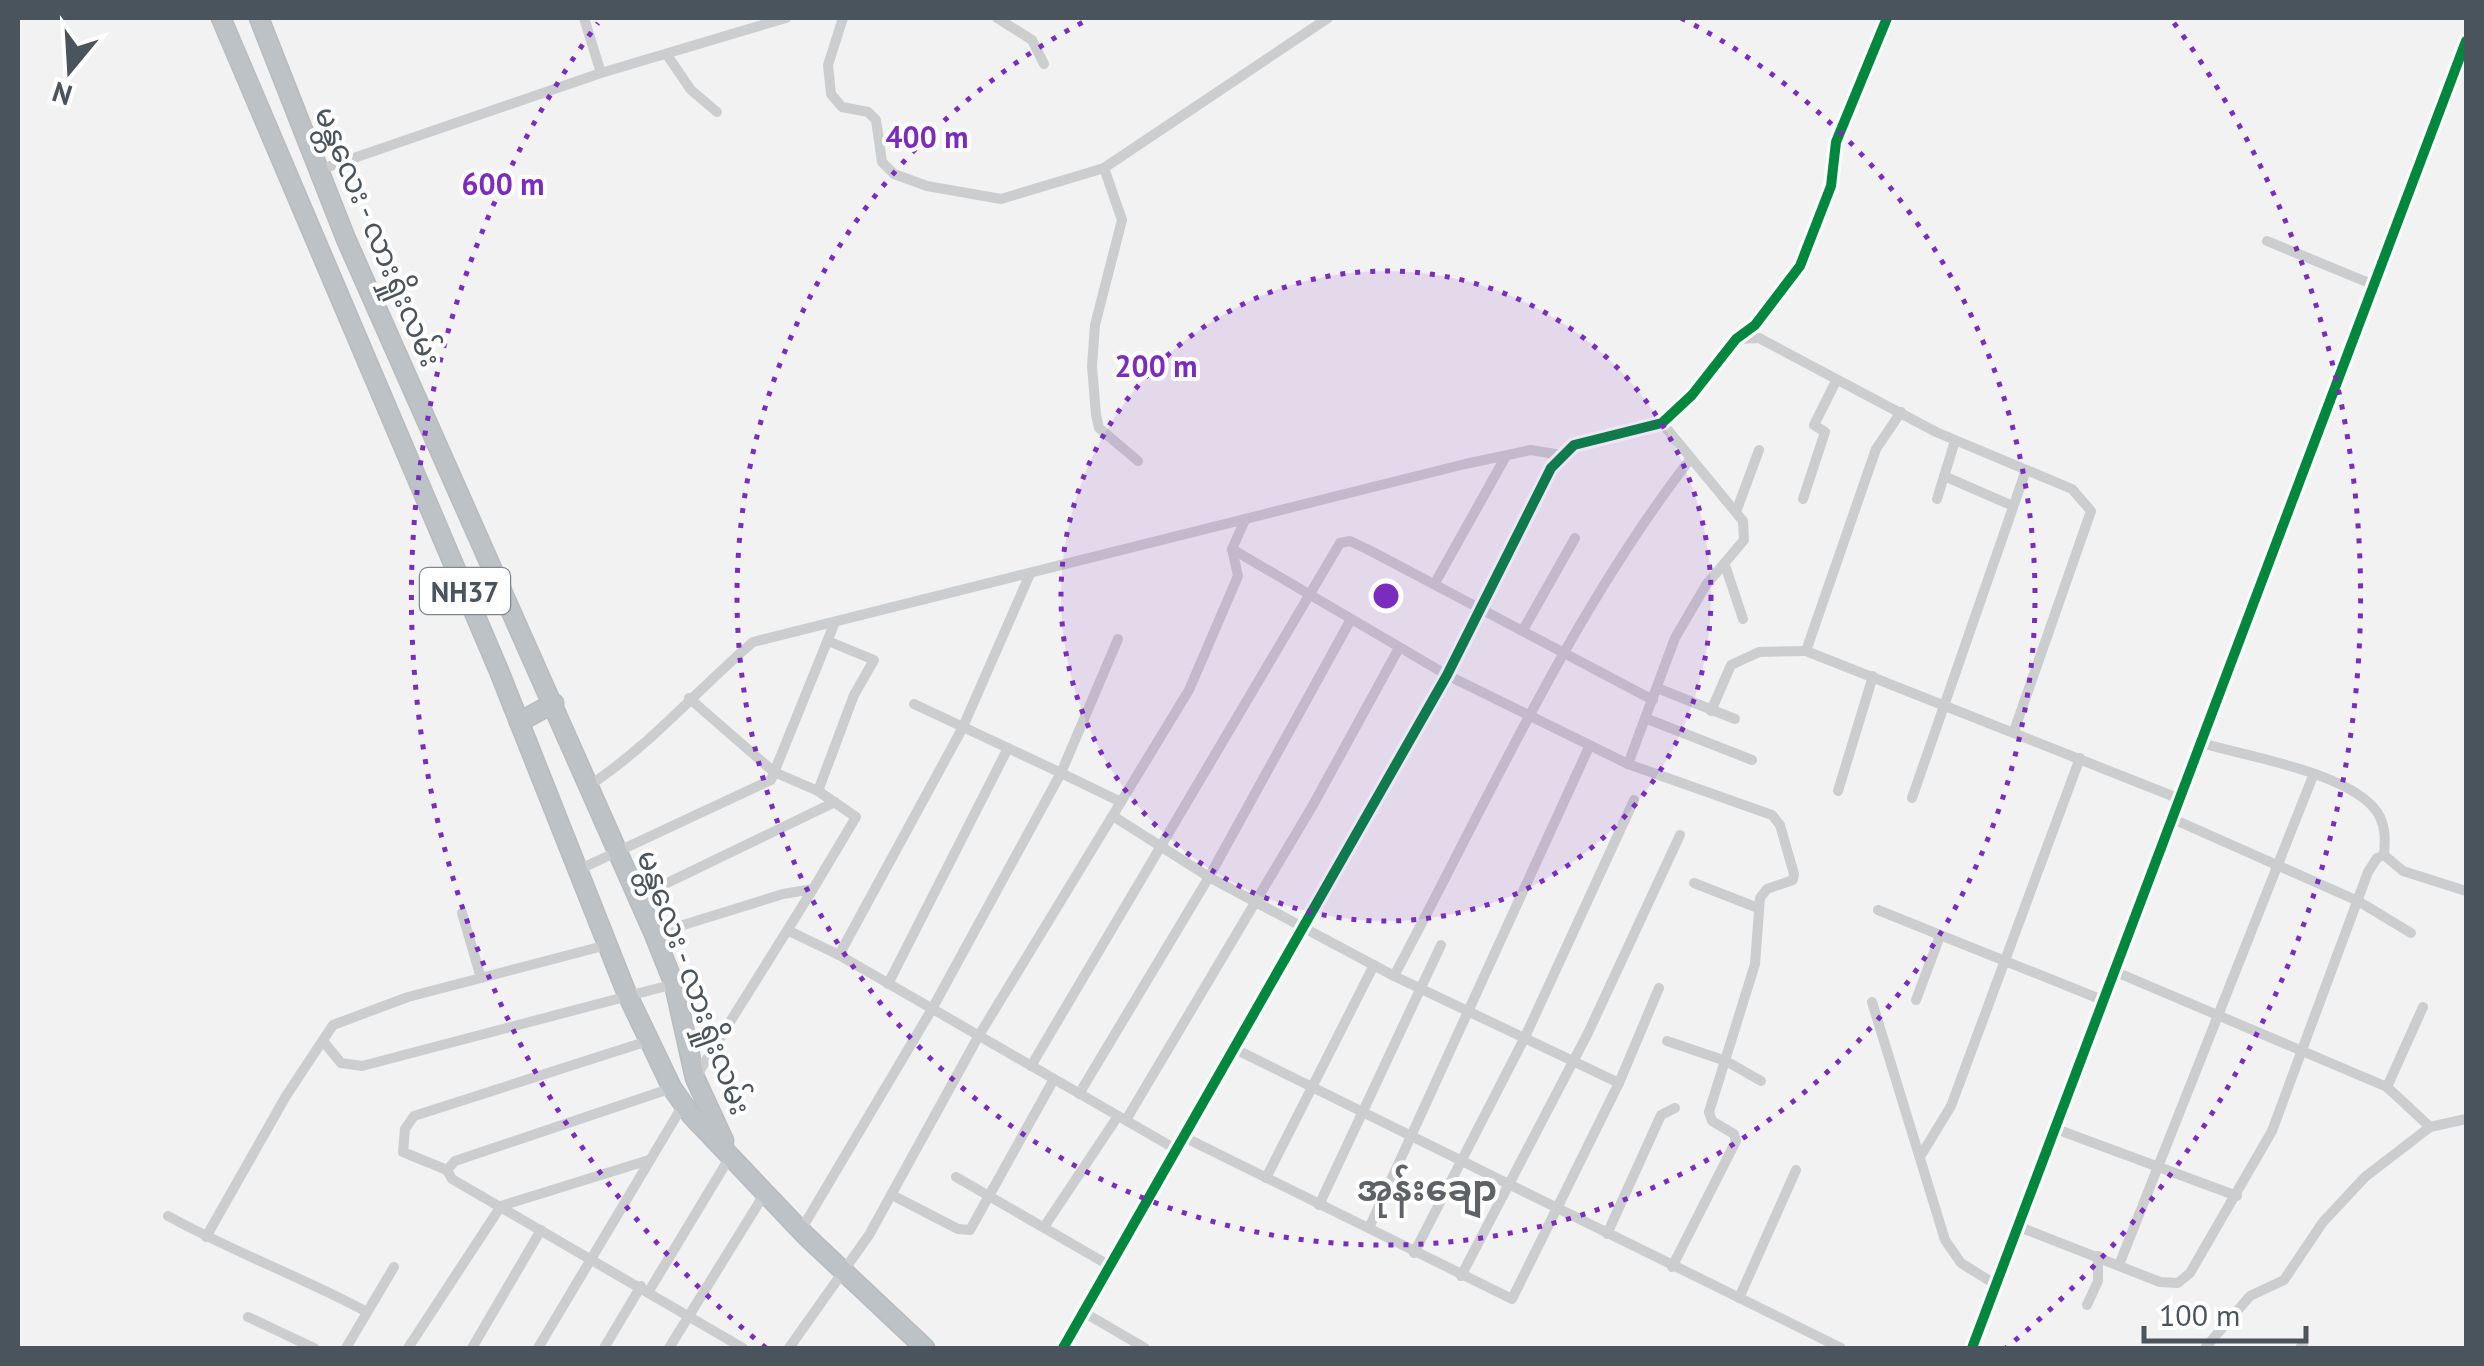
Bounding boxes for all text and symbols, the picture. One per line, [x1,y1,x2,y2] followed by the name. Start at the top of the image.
[20,20,120,120] north arrow
[48,74,77,115] text: N
[300,100,452,375] street label: မန္တလေး - လားရှိုးလမ်း
[886,117,968,156] text: 400 m
[462,164,544,203] text: 600 m
[1115,346,1197,385] text: 200 m
[420,568,510,614] road number: NH37
[1368,578,1404,614] centre of rings
[622,844,762,1122] street label: မန္တလေး - လားရှိုးလမ်း
[1357,1164,1497,1219] district label: အုန်းချော
[2144,1281,2306,1343] scale bar
[2159,1295,2240,1334] text: 100 m

